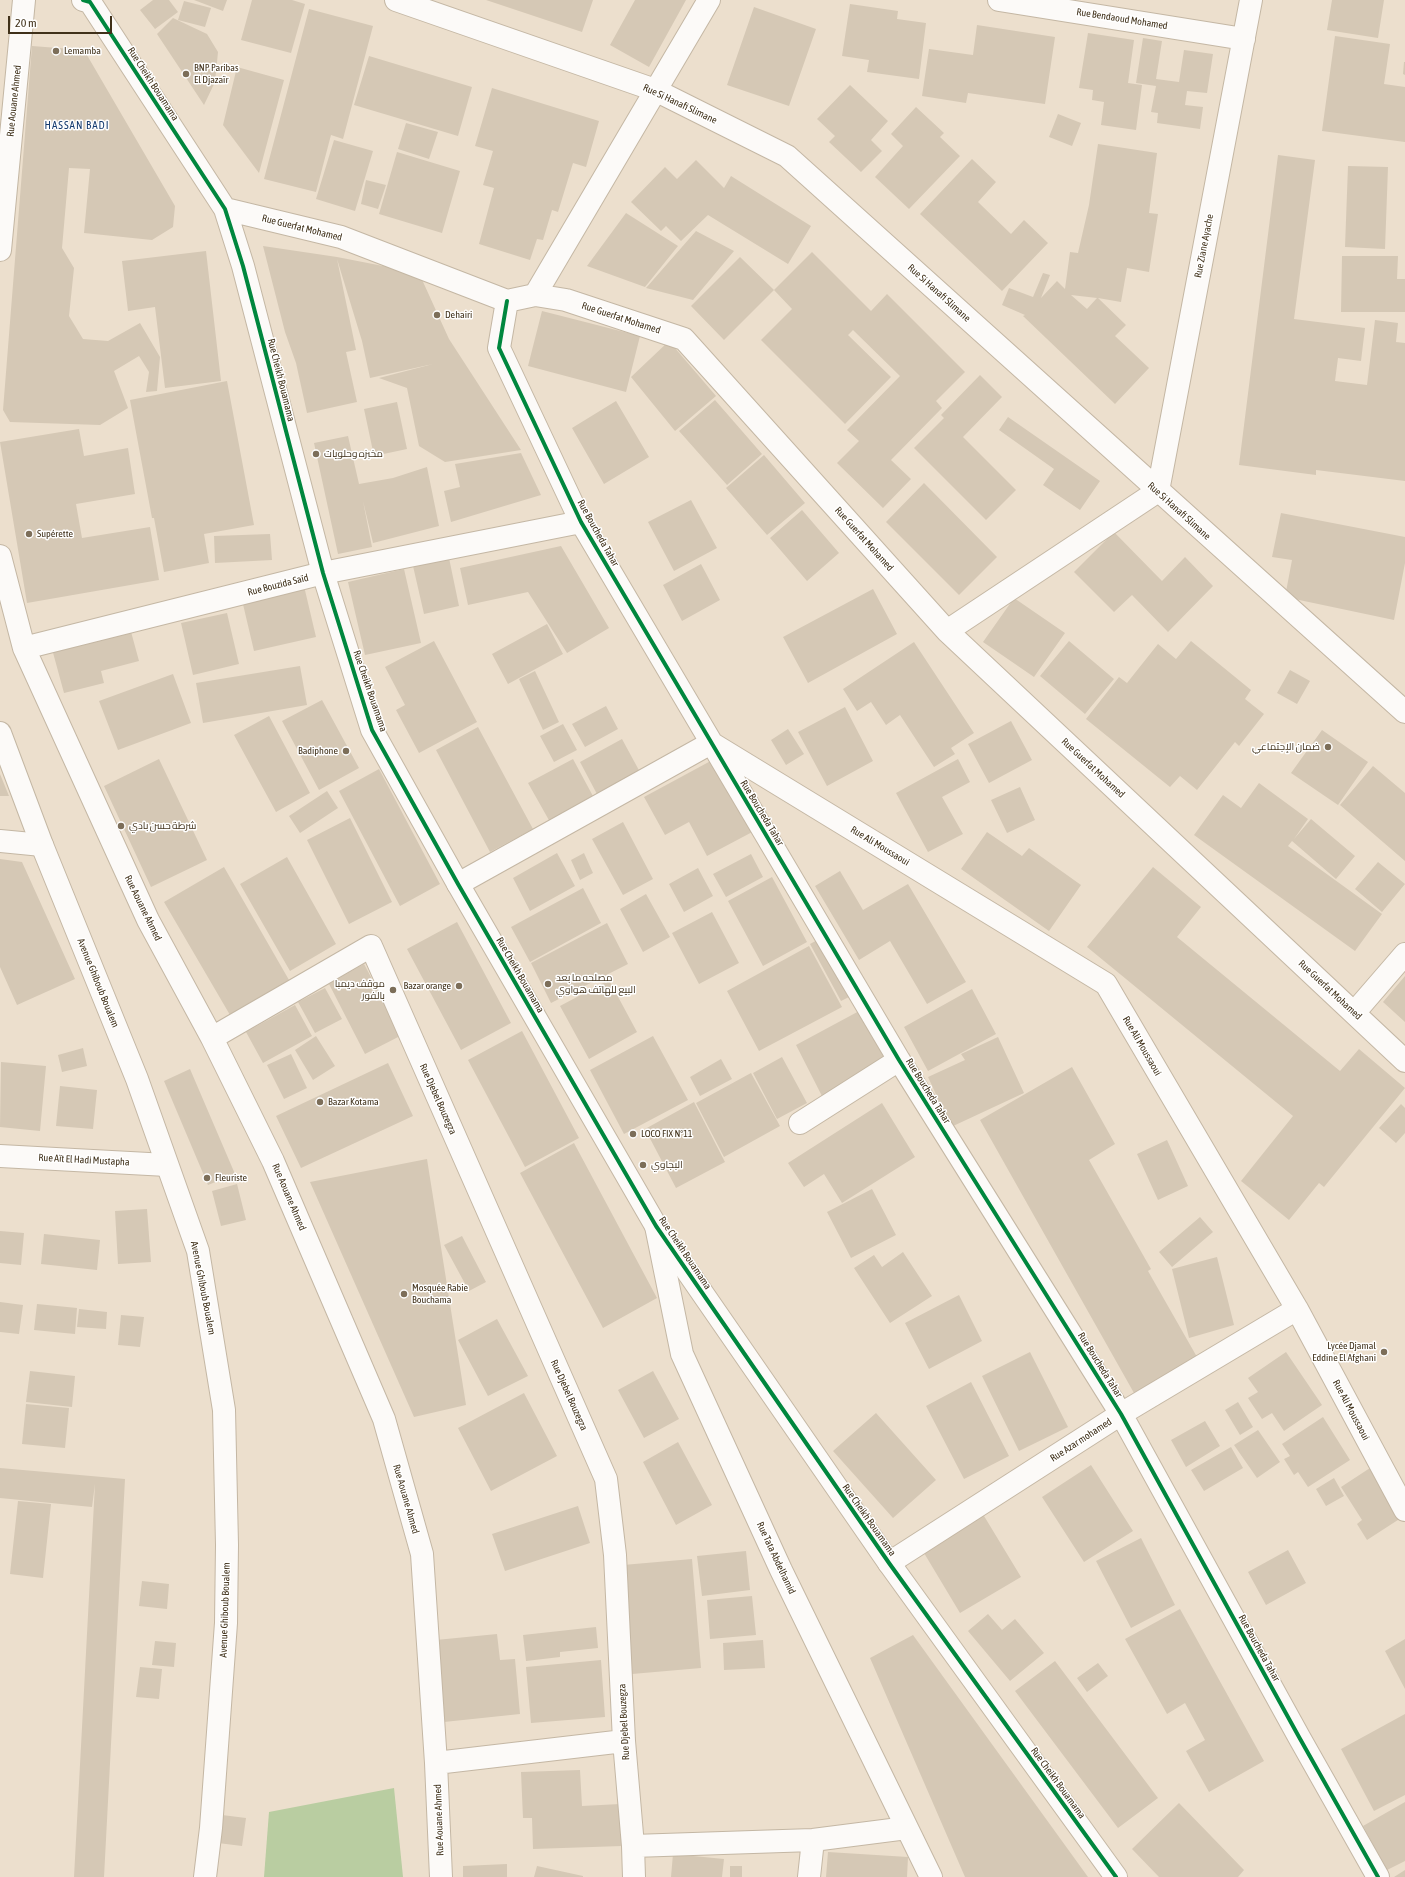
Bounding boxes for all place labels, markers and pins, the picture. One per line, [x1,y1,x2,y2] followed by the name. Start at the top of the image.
[64,45,101,57] place label: Lemamba
[51,46,61,56] marker: Lemamba
[194,62,238,86] place label: BNP Paribas El Djazaïr
[181,69,191,79] marker: BNP Paribas El Djazaïr
[445,309,472,321] place label: Dehairi
[432,310,442,320] marker: Dehairi
[324,448,383,460] place label: مخبزه وحلويات
[311,449,321,459] marker: مخبزه وحلويات
[37,528,73,540] place label: Supérette
[24,529,34,539] marker: Supérette
[1252,741,1320,753] place label: ضمان الإجتماعي
[1323,742,1333,752] marker: ضمان الإجتماعي
[298,745,338,757] place label: Badiphone
[341,746,351,756] marker: Badiphone
[129,820,196,832] place label: شرطة حسن بادي
[116,821,126,831] marker: شرطة حسن بادي
[556,972,636,996] place label: مصلحه ما بعد البيع للهاتف هواوي
[335,978,385,1002] place label: موقف ديمبا بالفور
[543,979,553,989] marker: مصلحه ما بعد البيع للهاتف هواوي
[403,980,451,992] place label: Bazar orange
[454,981,464,991] marker: Bazar orange
[388,985,398,995] marker: موقف ديمبا بالفور
[328,1096,379,1108] place label: Bazar Kotama
[315,1097,325,1107] marker: Bazar Kotama
[641,1128,693,1140] place label: LOCO FIX N°11
[628,1129,638,1139] marker: LOCO FIX N°11
[651,1159,683,1171] place label: البجاوي
[638,1160,648,1170] marker: البجاوي
[215,1172,247,1184] place label: Fleuriste
[202,1173,212,1183] marker: Fleuriste
[412,1282,468,1306] place label: Mosquée Rabie Bouchama
[399,1289,409,1299] marker: Mosquée Rabie Bouchama
[1312,1340,1376,1364] place label: Lycée Djamal Eddine El Afghani
[1379,1347,1389,1357] marker: Lycée Djamal Eddine El Afghani

